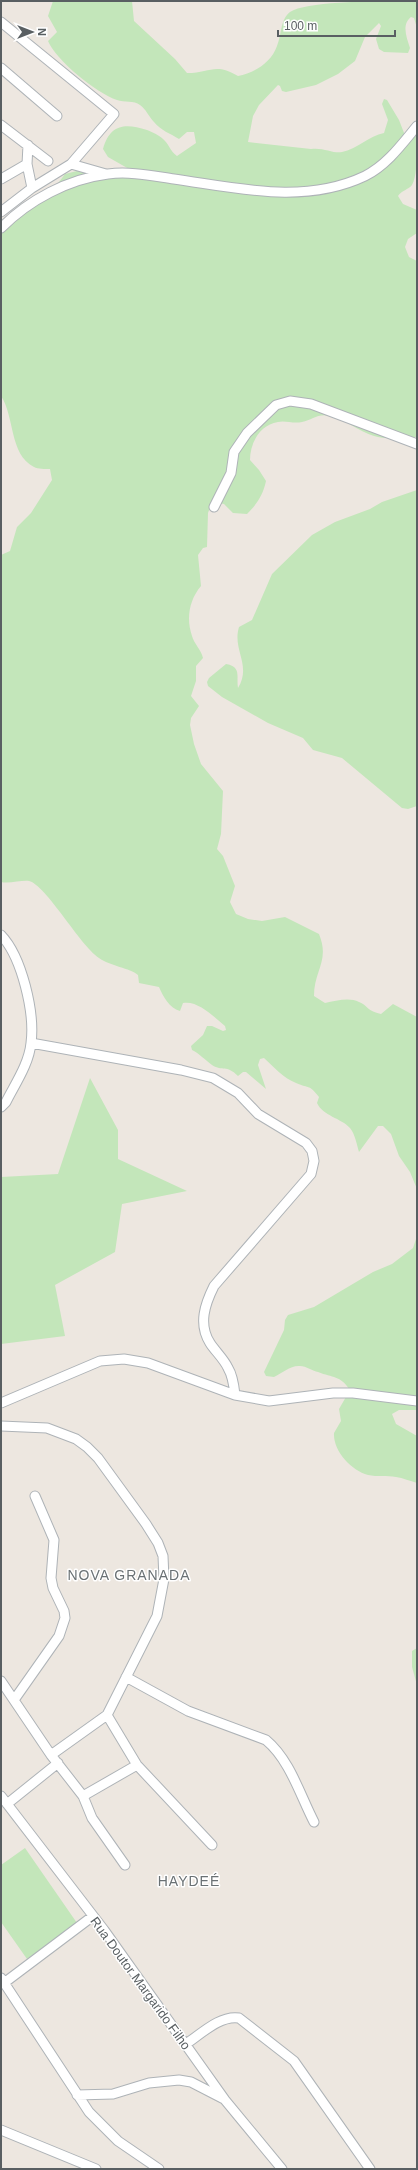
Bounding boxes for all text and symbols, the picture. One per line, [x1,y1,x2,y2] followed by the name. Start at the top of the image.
[12,12,52,52] north arrow
[278,12,395,38] scale bar
[284,19,317,33] text: 100 m
[36,28,48,36] text: N
[68,1567,191,1583] district label: NOVA GRANADA
[158,1873,220,1889] district label: HAYDEÉ
[87,1914,194,2053] street label: Rua Doutor Margarido Filho

